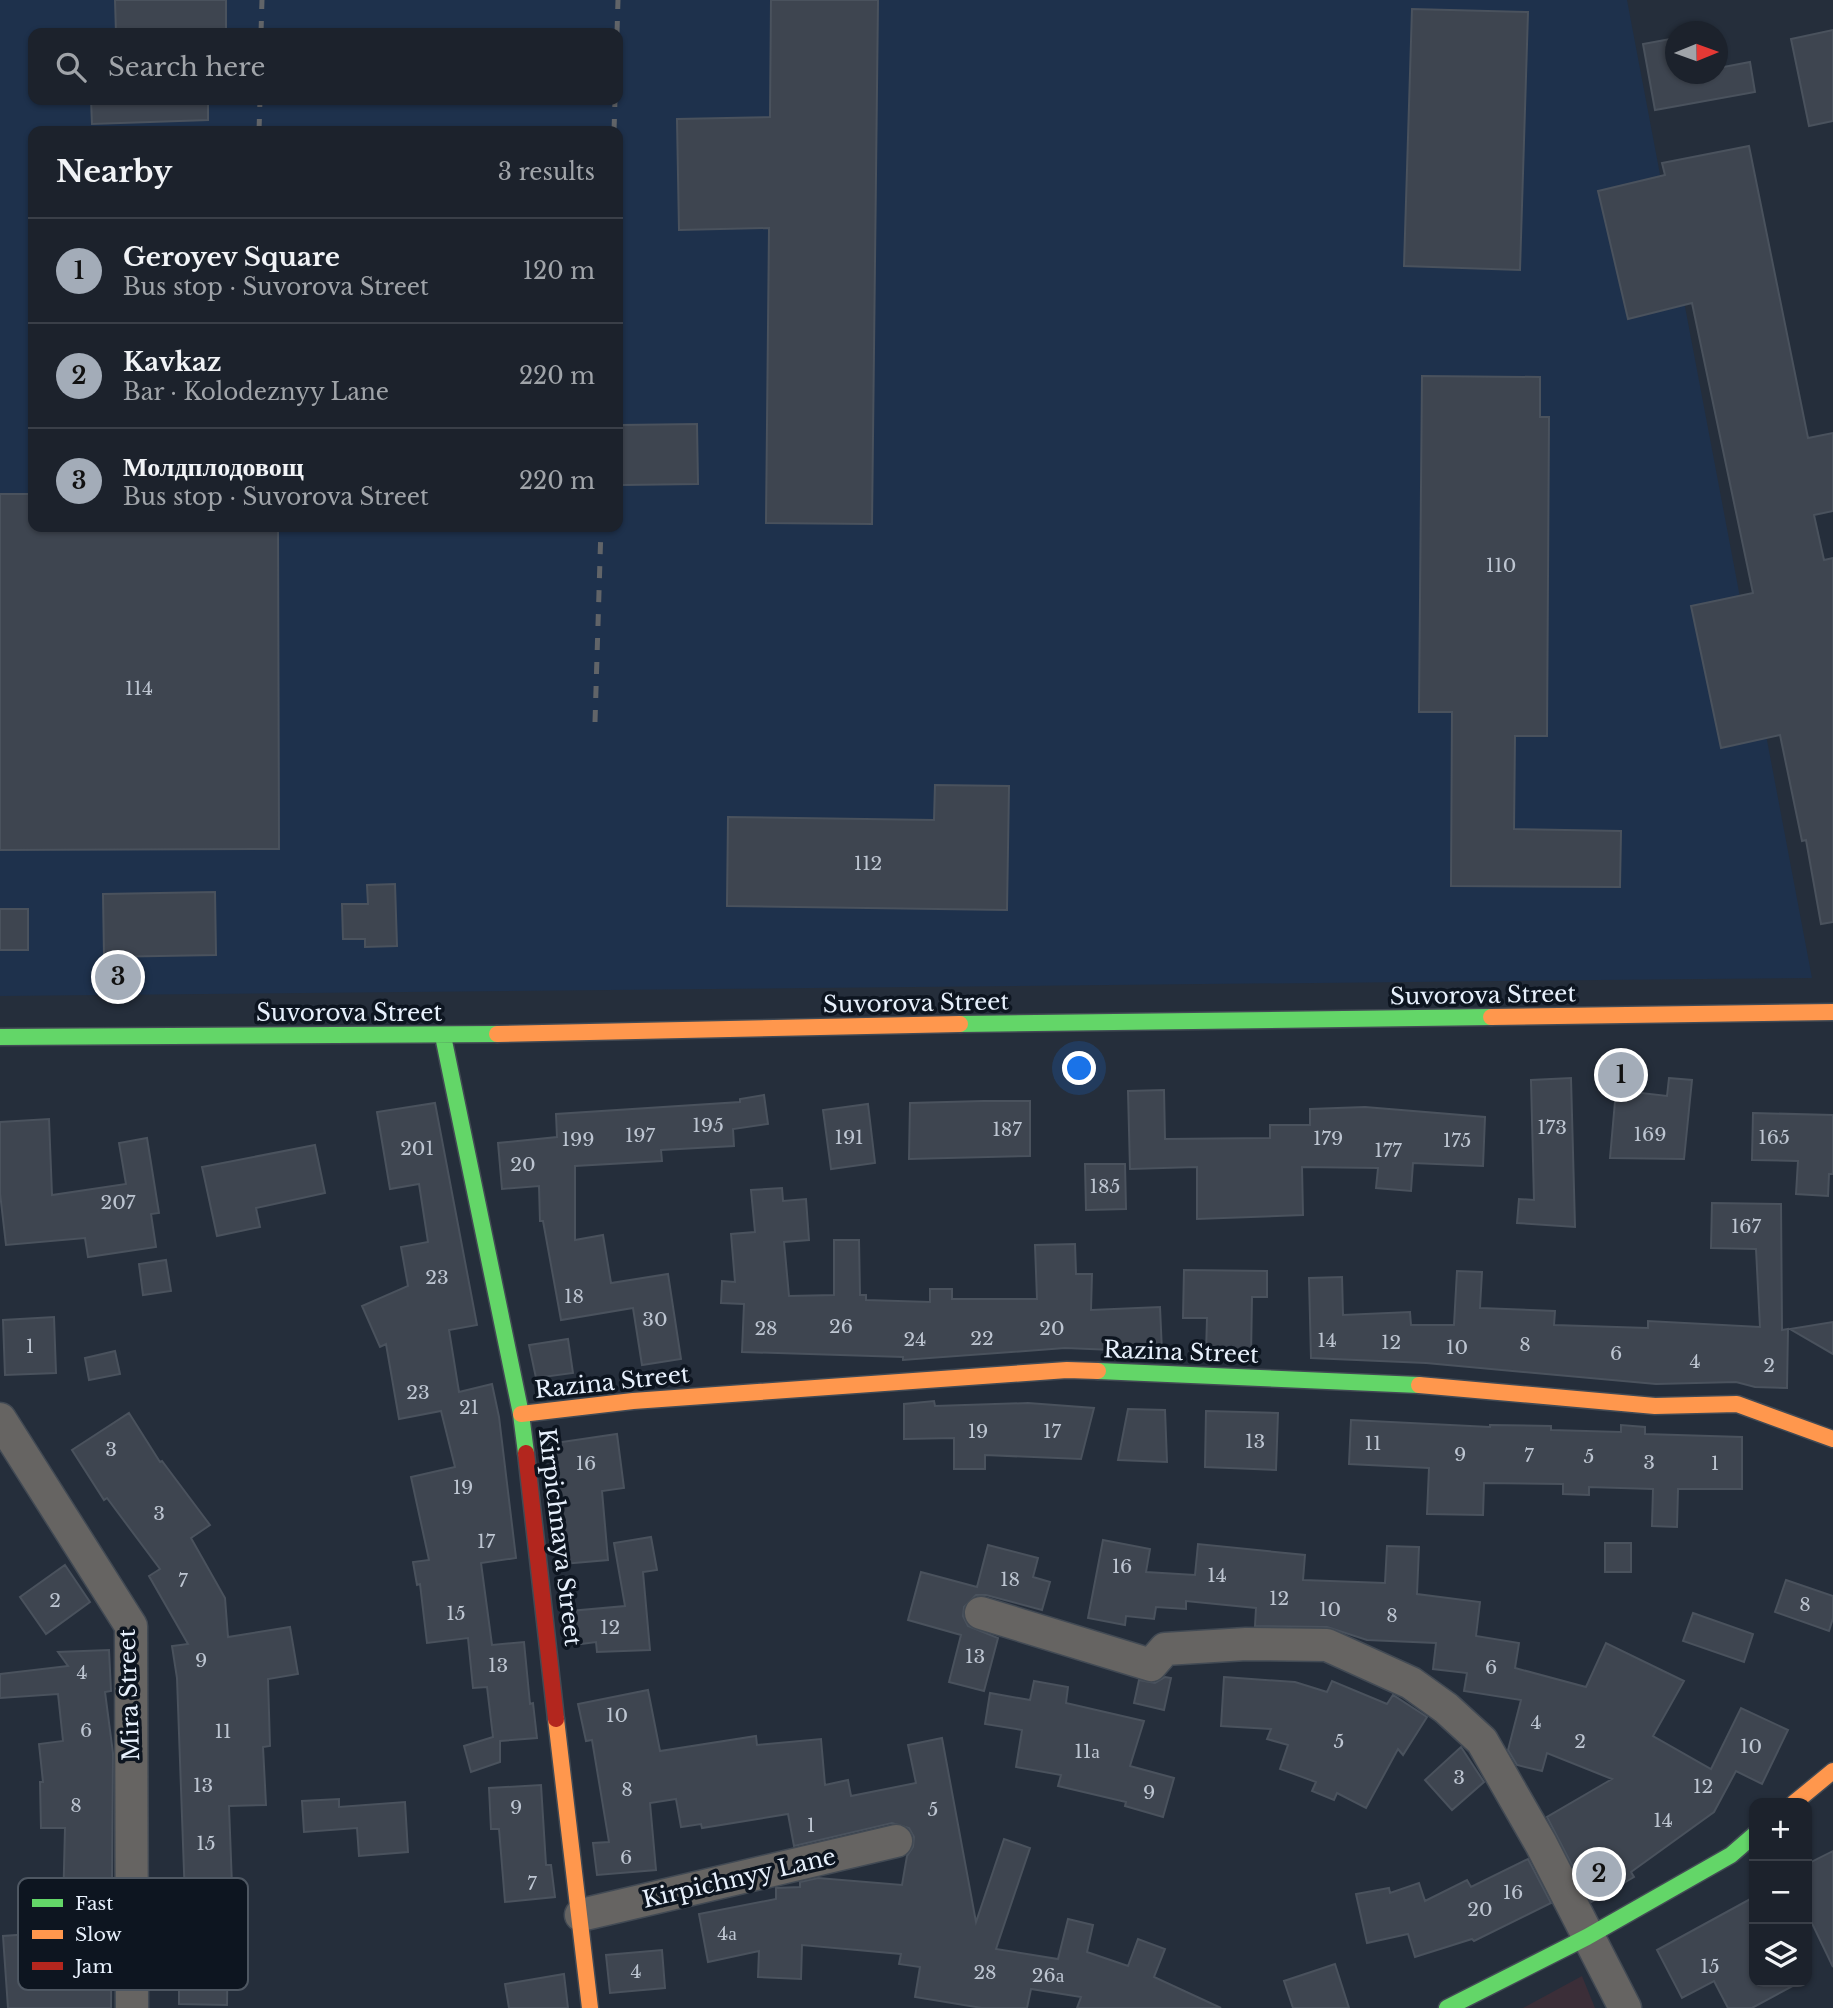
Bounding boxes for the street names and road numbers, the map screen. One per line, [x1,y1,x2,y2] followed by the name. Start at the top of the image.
[1390,979,1577,1011] street label: Suvorova Street
[823,987,1010,1019] street label: Suvorova Street
[256,999,442,1027] street label: Suvorova Street
[1103,1335,1260,1369] street label: Razina Street
[533,1360,691,1404] street label: Razina Street
[533,1427,587,1648] street label: Kirpichnaya Street
[113,1628,145,1762] street label: Mira Street
[640,1842,838,1914] street label: Kirpichnyy Lane

